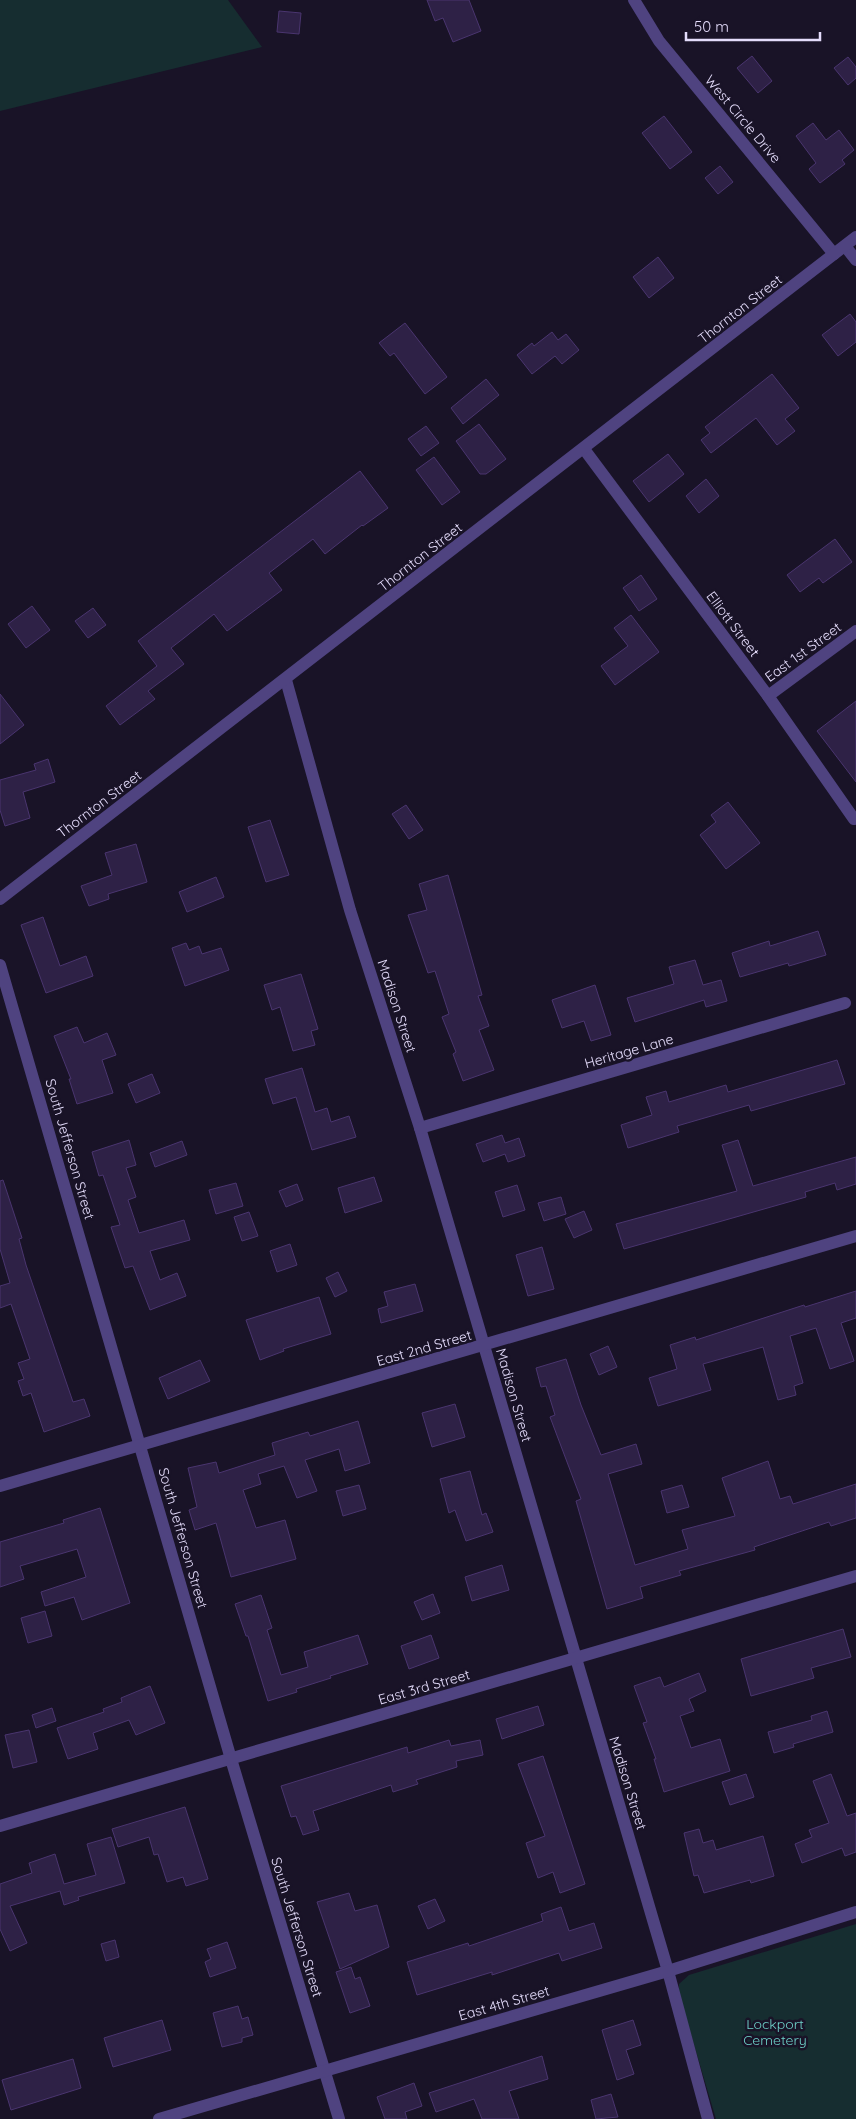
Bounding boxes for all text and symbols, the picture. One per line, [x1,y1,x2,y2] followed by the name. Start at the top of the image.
[686,10,820,42] scale bar
[694,17,729,36] text: 50 m
[701,71,785,167] street label: West Circle Drive
[694,270,786,347] street label: Thornton Street
[374,518,466,595] street label: Thornton Street
[703,588,764,661] street label: Elliott Street
[761,618,845,686] street label: East 1st Street
[53,766,145,842] street label: Thornton Street
[373,957,421,1055] street label: Madison Street
[582,1030,676,1072] street label: Heritage Lane
[41,1077,99,1222] street label: South Jefferson Street
[374,1326,474,1370] street label: East 2nd Street
[492,1346,536,1444] street label: Madison Street
[154,1466,212,1611] street label: South Jefferson Street
[376,1665,472,1709] street label: East 3rd Street
[605,1734,651,1832] street label: Madison Street
[267,1855,327,1999] street label: South Jefferson Street
[456,1981,552,2025] street label: East 4th Street
[743,2015,807,2049] park label: Lockport Cemetery

